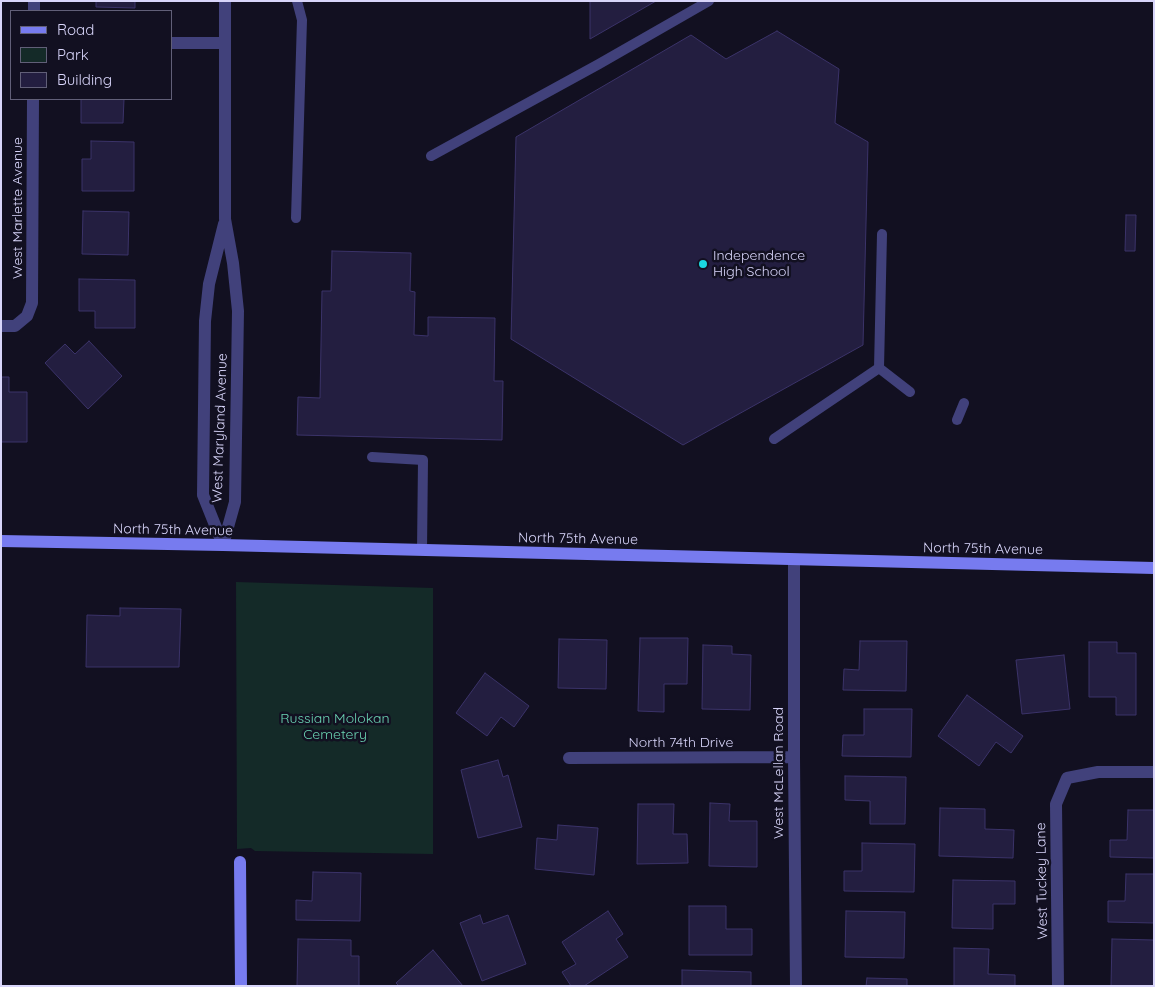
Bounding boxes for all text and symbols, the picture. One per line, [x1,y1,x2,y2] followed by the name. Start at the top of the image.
[10,10,172,100] legend
[57,20,94,39] text: Road
[57,45,89,64] text: Park
[57,70,112,89] text: Building
[10,137,26,279] street label: West Marlette Avenue
[713,248,805,280] place label: Independence High School
[697,258,709,270] marker: Independence High School
[209,353,231,503] street label: West Maryland Avenue
[113,521,233,539] street label: North 75th Avenue
[518,530,638,548] street label: North 75th Avenue
[923,540,1043,558] street label: North 75th Avenue
[771,707,787,839] street label: West McLellan Road
[280,711,390,744] park label: Russian Molokan Cemetery
[629,735,733,751] street label: North 74th Drive
[1033,822,1051,940] street label: West Tuckey Lane

